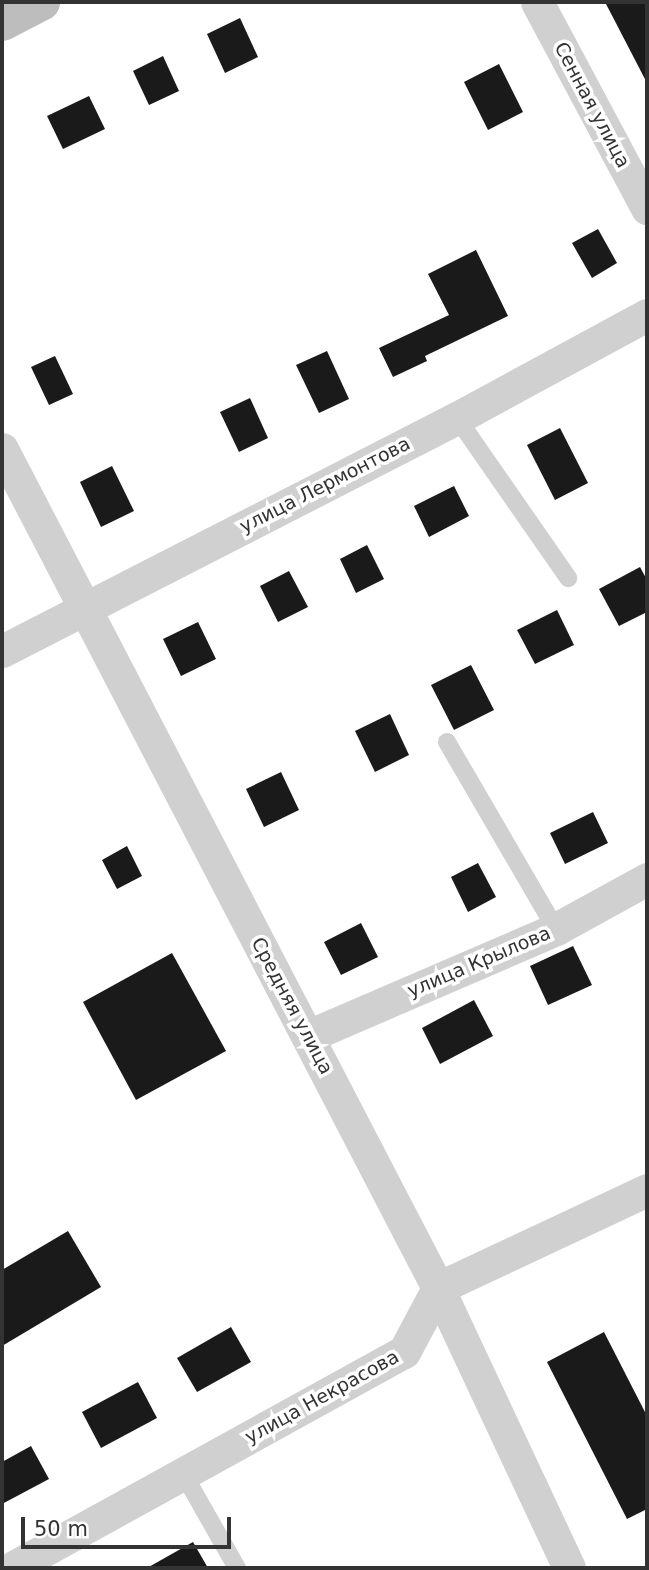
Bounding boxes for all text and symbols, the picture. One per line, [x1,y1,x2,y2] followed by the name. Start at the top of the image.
[549,38,635,172] street label: Сенная улица
[236,432,414,538] street label: улица Лермонтова
[404,922,554,1002] street label: улица Крылова
[246,934,338,1078] street label: Средняя улица
[241,1345,403,1449] street label: улица Некрасова
[24,1504,234,1548] scale bar
[34,1517,88,1541] text: 50 m

